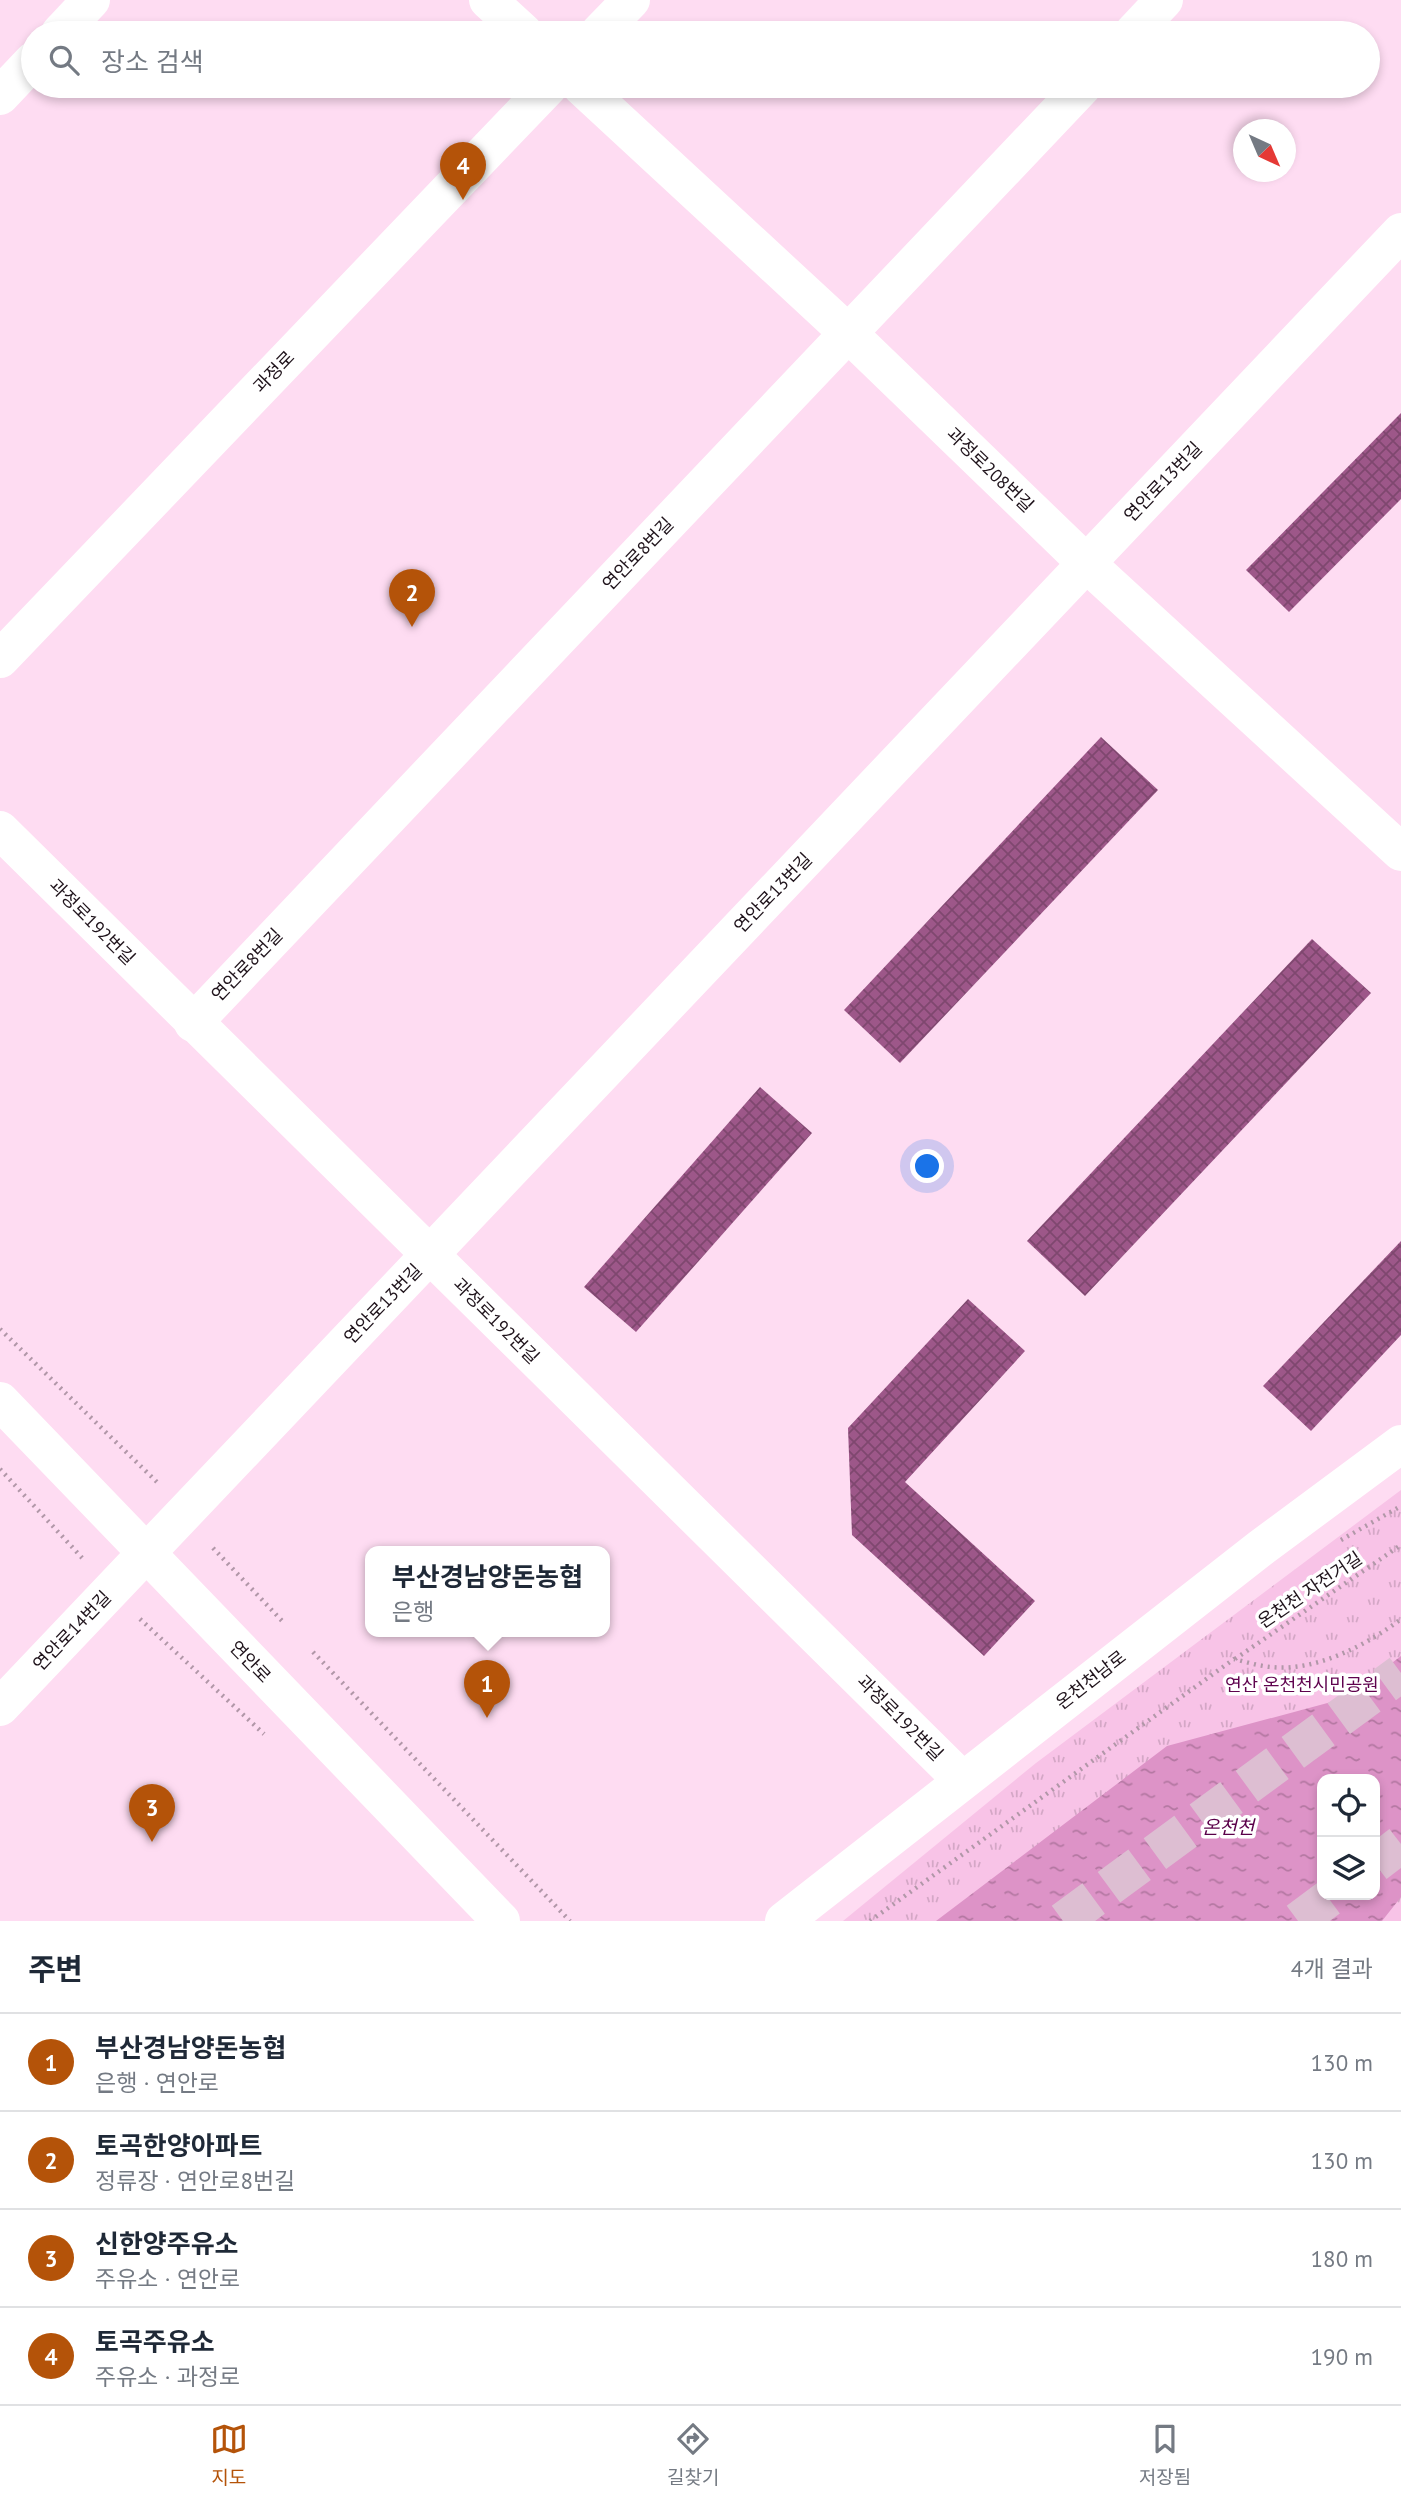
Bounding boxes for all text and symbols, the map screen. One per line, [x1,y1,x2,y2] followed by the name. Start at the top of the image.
[21,21,1380,98] search box
[45,41,83,79] icon: search
[101,45,204,78] text: 장소 검색
[1233,119,1296,182] north arrow
[440,142,486,200] pin: 4
[248,346,299,398] street label: 과정로
[942,422,1039,517] street label: 과정로208번길
[1119,437,1206,526] street label: 연안로13번길
[597,512,678,595] street label: 연안로8번길
[389,569,435,627] pin: 2
[729,848,816,937] street label: 연안로13번길
[45,874,140,969] street label: 과정로192번길
[206,923,287,1006] street label: 연안로8번길
[910,1149,944,1183] your location
[339,1259,426,1348] street label: 연안로13번길
[449,1273,544,1368] street label: 과정로192번길
[365,1546,610,1637] popup
[1253,1546,1366,1633] street label: 온천천 자전거길
[392,1560,583,1593] text: 부산경남양돈농협
[28,1586,115,1675] street label: 연안로14번길
[392,1597,434,1626] text: 은행
[225,1636,276,1688] street label: 연안로
[1051,1645,1130,1714] street label: 온천천남로
[464,1660,510,1718] pin: 1
[853,1670,948,1765] street label: 과정로192번길
[1225,1673,1379,1696] park label: 연산 온천천시민공원
[1317,1774,1380,1900] map controls
[1317,1774,1380,1837] button: locate
[129,1784,175,1842] pin: 3
[1202,1815,1256,1839] water label: 온천천
[1317,1837,1380,1900] button: layers
[28,1949,83,1988] text: 주변
[1291,1954,1373,1983] text: 4개 결과
[95,2031,286,2064] text: 부산경남양돈농협
[44,2048,58,2077] text: 1
[1311,2048,1373,2077] text: 130 m
[95,2068,219,2097] text: 은행 · 연안로
[95,2129,262,2162] text: 토곡한양아파트
[44,2146,58,2175] text: 2
[1311,2146,1373,2175] text: 130 m
[95,2166,295,2195] text: 정류장 · 연안로8번길
[95,2227,239,2260] text: 신한양주유소
[44,2244,58,2273] text: 3
[1311,2244,1373,2273] text: 180 m
[95,2264,240,2293] text: 주유소 · 연안로
[95,2325,215,2358] text: 토곡주유소
[44,2342,58,2371] text: 4
[1311,2342,1373,2371] text: 190 m
[95,2362,240,2391] text: 주유소 · 과정로
[210,2420,248,2489] tab: 지도
[667,2420,719,2489] tab: 길찾기
[1139,2420,1191,2489] tab: 저장됨

